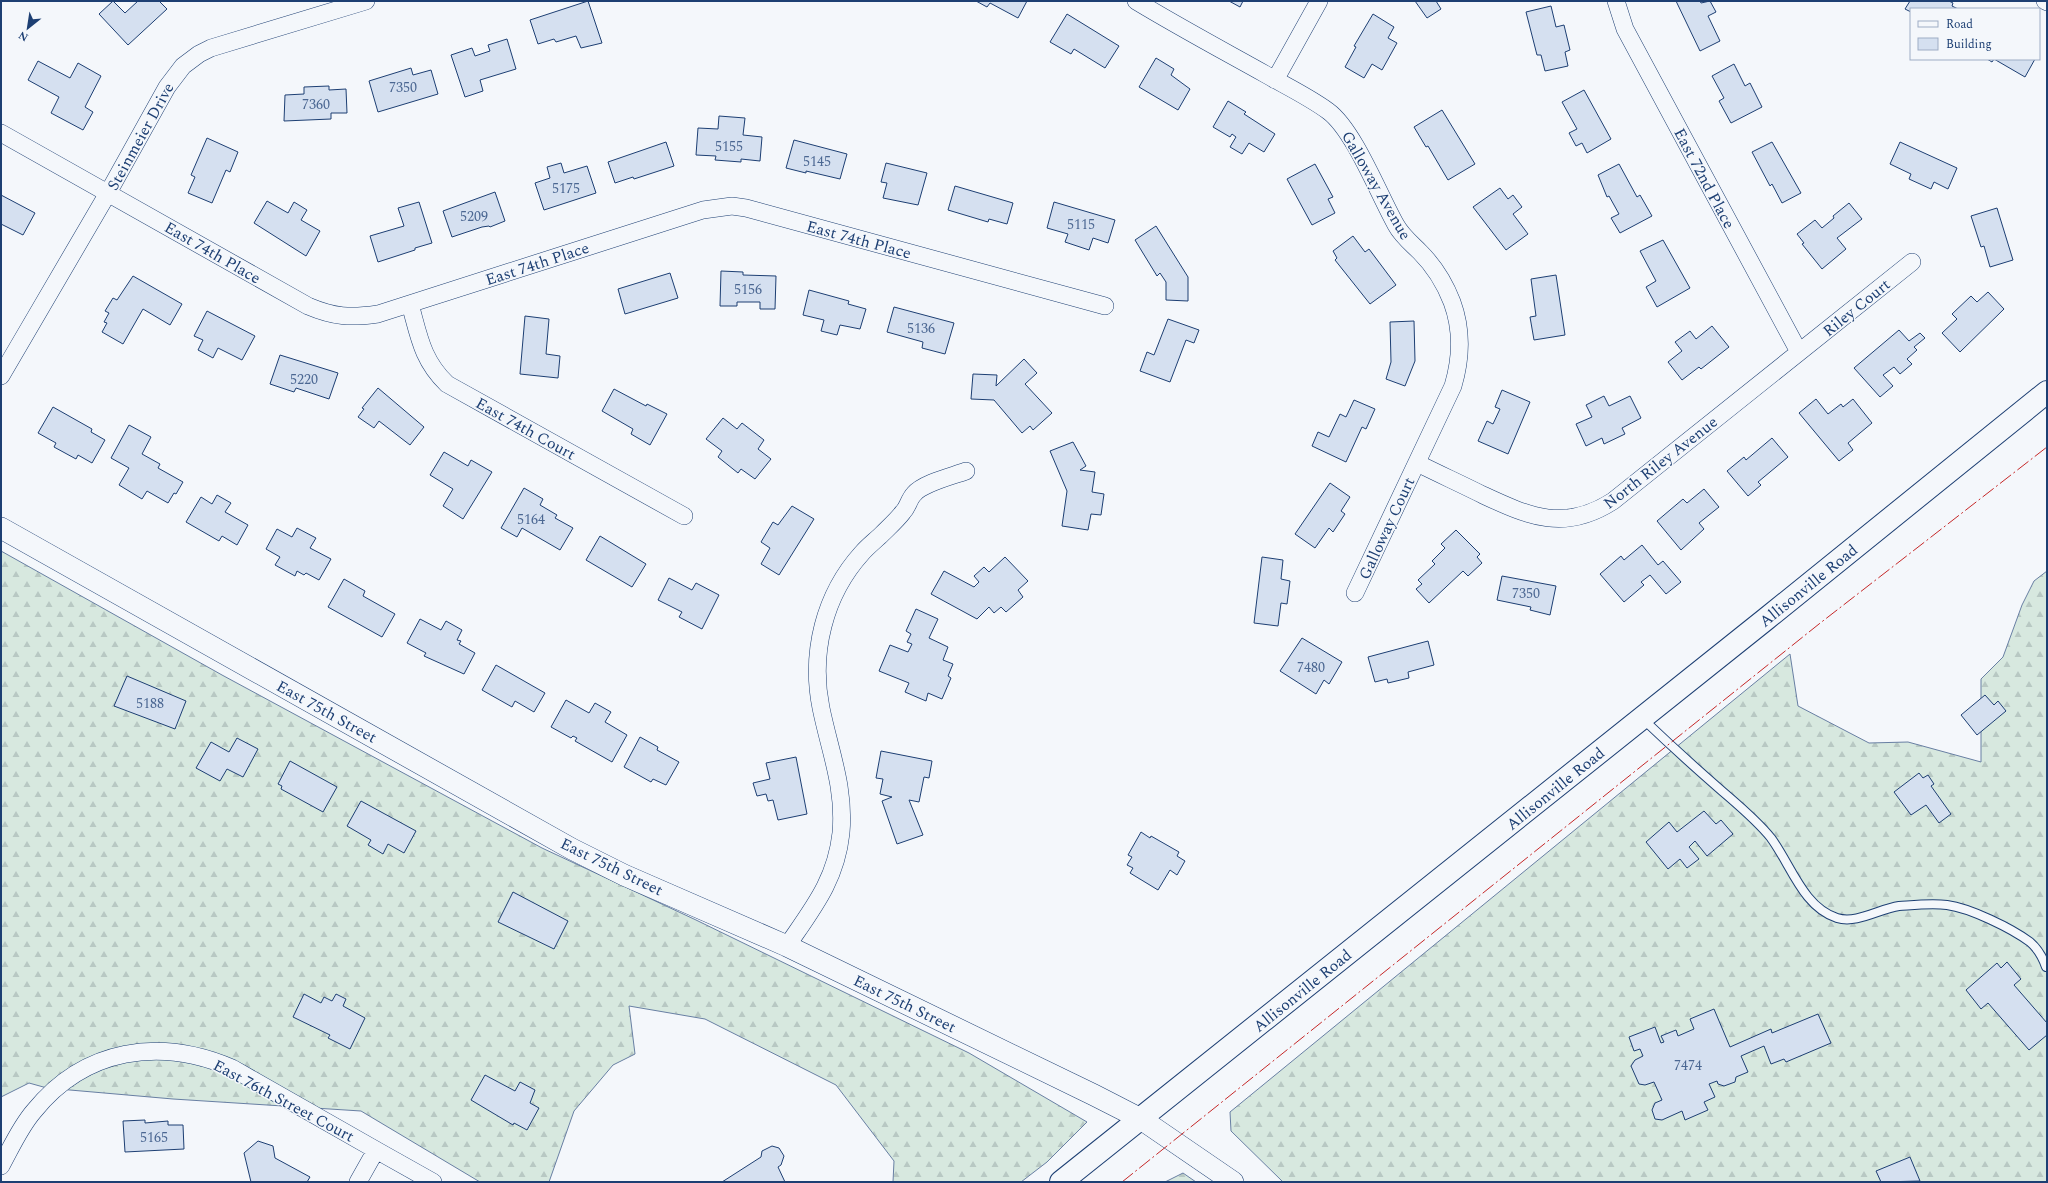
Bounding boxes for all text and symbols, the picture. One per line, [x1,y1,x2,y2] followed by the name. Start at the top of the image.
[8,8,48,48] north arrow
[1910,8,2040,60] legend
[1946,15,1973,34] text: Road
[15,27,31,46] text: N
[1946,35,1992,54] text: Building
[389,77,417,98] house number: 7350
[101,78,181,195] street label: Steinmeier Drive
[302,94,330,115] house number: 7360
[1667,124,1741,233] street label: East 72nd Place
[1335,127,1417,244] street label: Galloway Avenue
[715,136,743,157] house number: 5155
[803,151,831,172] house number: 5145
[552,178,580,199] house number: 5175
[460,206,488,227] house number: 5209
[804,214,914,266] street label: East 74th Place
[1067,214,1095,235] house number: 5115
[160,216,265,290] street label: East 74th Place
[482,236,592,292] street label: East 74th Place
[1818,273,1896,343] street label: Riley Court
[734,279,762,300] house number: 5156
[907,318,935,339] house number: 5136
[290,369,318,390] house number: 5220
[471,391,580,466] street label: East 74th Court
[1598,410,1723,515] street label: North Riley Avenue
[1353,473,1421,584] street label: Galloway Court
[517,509,545,530] house number: 5164
[1754,538,1863,633] street label: Allisonville Road
[1512,583,1540,604] house number: 7350
[1297,657,1325,678] house number: 7480
[272,674,381,750] street label: East 75th Street
[136,693,164,714] house number: 5188
[1501,741,1610,836] street label: Allisonville Road
[556,832,667,902] street label: East 75th Street
[1248,943,1357,1038] street label: Allisonville Road
[849,969,960,1039] street label: East 75th Street
[209,1053,359,1148] street label: East 76th Street Court
[1674,1055,1702,1076] house number: 7474
[140,1127,168,1148] house number: 5165

